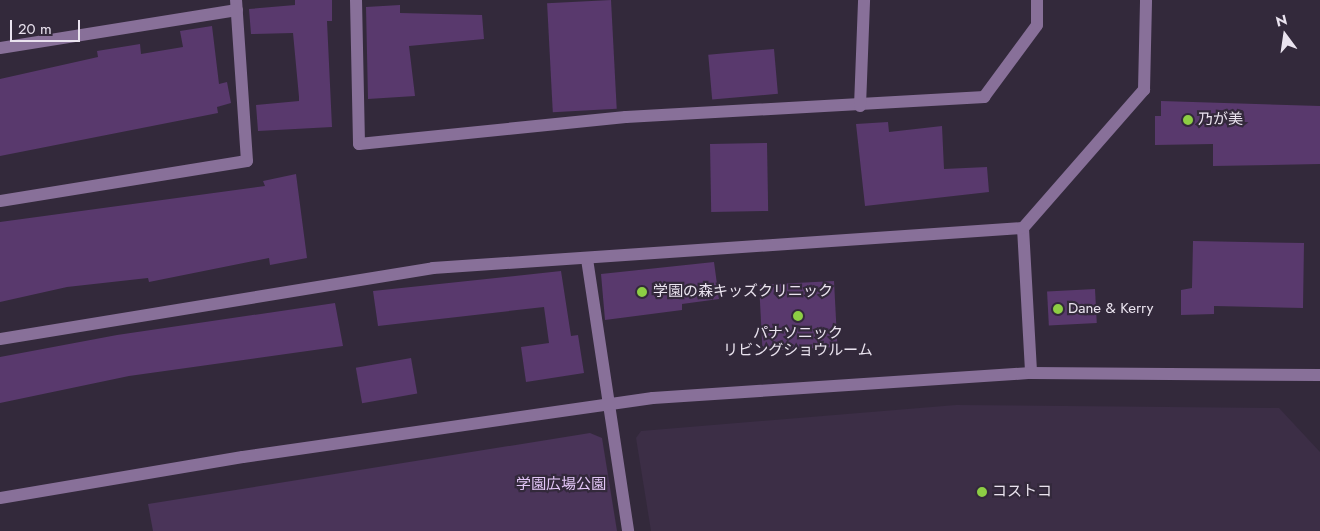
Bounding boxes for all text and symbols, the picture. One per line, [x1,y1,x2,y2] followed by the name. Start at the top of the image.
[1274,9,1289,31] text: N
[12,10,82,42] scale bar
[1260,10,1310,60] north arrow
[18,18,52,40] text: 20 m
[1198,111,1243,129] place label: 乃が美
[1182,114,1194,126] marker: 乃が美
[653,283,833,301] place label: 学園の森キッズクリニック
[635,285,649,299] marker: 学園の森キッズクリニック
[1068,300,1153,318] place label: Dane & Kerry
[1052,303,1064,315] marker: Dane & Kerry
[792,310,804,322] marker: パナソニック リビングショウルーム
[723,324,873,359] place label: パナソニック リビングショウルーム
[516,476,606,494] park label: 学園広場公園
[992,483,1052,501] place label: コストコ
[976,486,988,498] marker: コストコ

